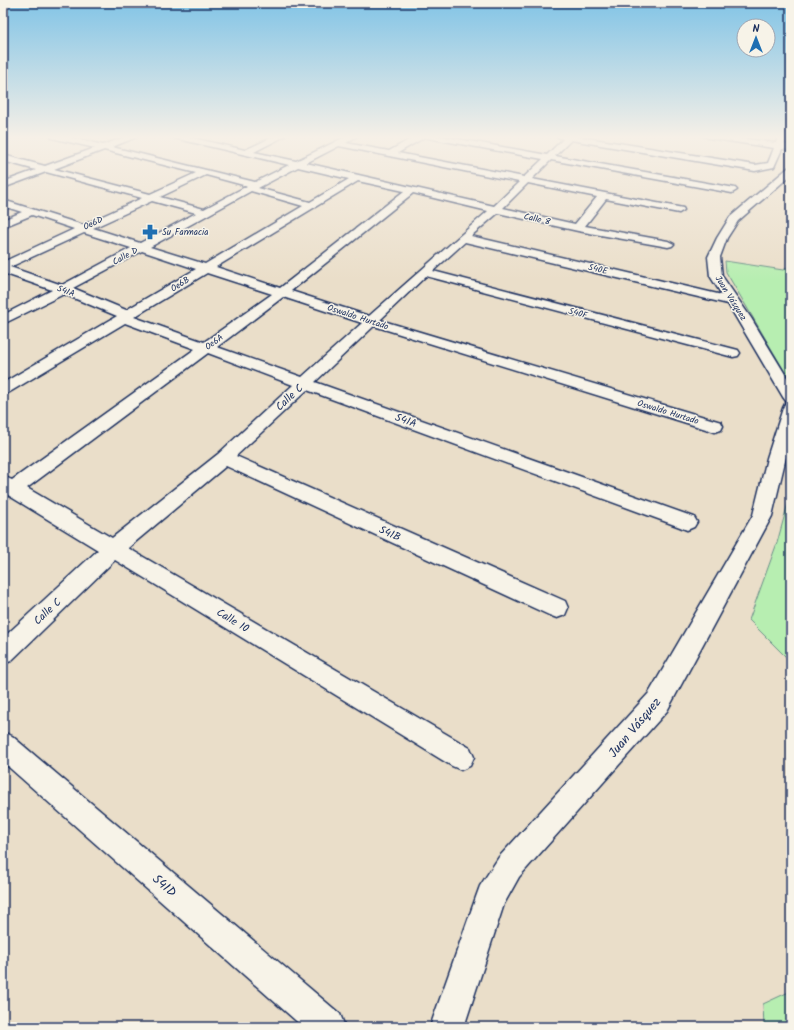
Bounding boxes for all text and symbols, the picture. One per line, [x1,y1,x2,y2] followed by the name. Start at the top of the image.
[736,18,776,58] north arrow
[753,20,760,38] text: N
[522,209,552,230] street label: Calle 8
[81,212,106,235] street label: Oe6D
[141,223,159,241] pharmacy icon: Su Farmacia
[162,225,208,240] place label: Su Farmacia
[110,243,141,270] street label: Calle D
[587,260,610,279] street label: S40E
[168,273,193,296] street label: Oe6B
[711,273,750,324] street label: Juan Vásquez
[55,281,77,302] street label: S41A
[325,301,390,334] street label: Oswaldo Hurtado
[567,304,590,324] street label: S40F
[202,330,227,354] street label: Oe6A
[271,380,308,416] street label: Calle C
[635,396,700,429] street label: Oswaldo Hurtado
[392,409,419,433] street label: S41A
[376,521,403,547] street label: S41B
[29,594,66,630] street label: Calle C
[213,604,253,638] street label: Calle 10
[604,693,667,763] street label: Juan Vásquez
[147,869,181,903] street label: S41D

